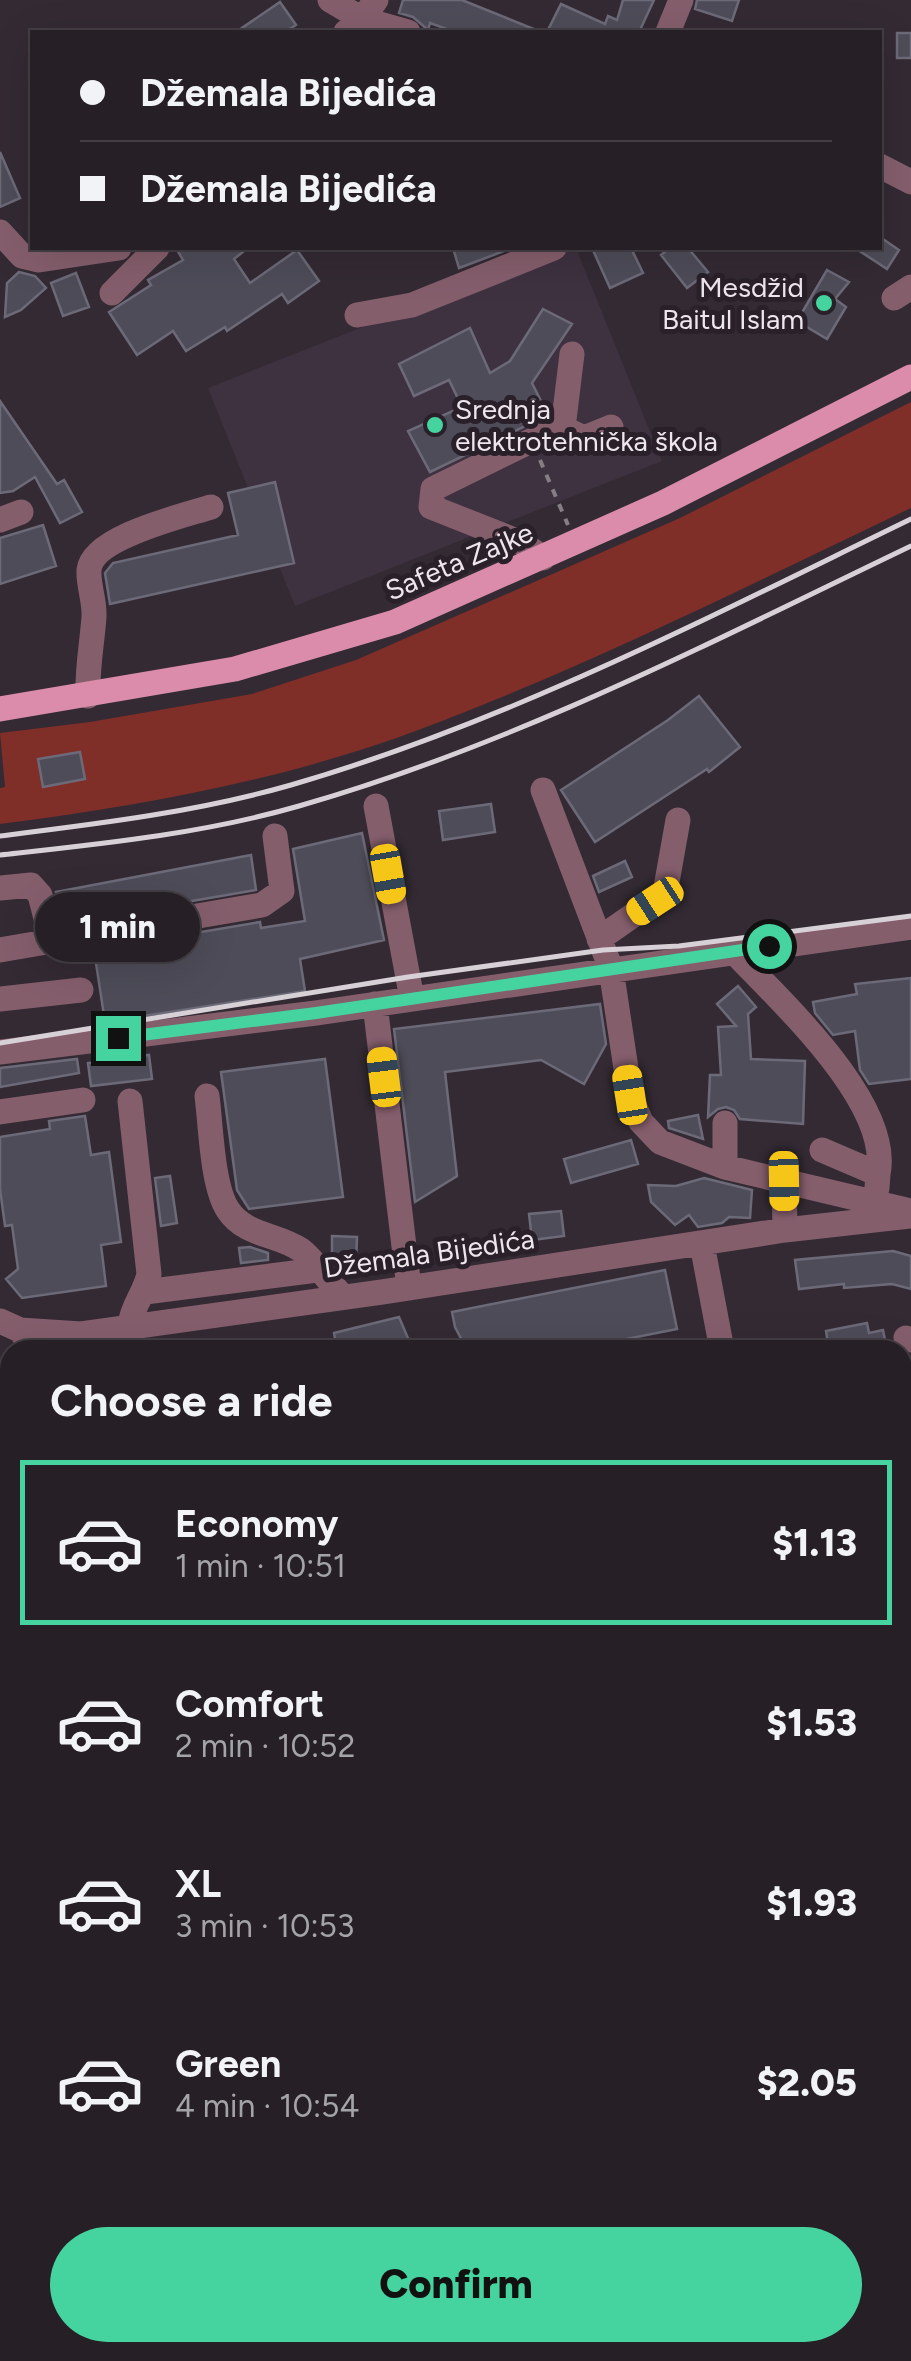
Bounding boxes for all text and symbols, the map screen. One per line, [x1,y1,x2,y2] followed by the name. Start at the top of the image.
[140,70,437,116] text: Džemala Bijedića
[140,166,437,212] text: Džemala Bijedića
[662,270,804,336] place label: Mesdžid Baitul Islam
[813,292,835,314] marker: Mesdžid Baitul Islam
[455,392,718,458] place label: Srednja elektrotehnička škola
[424,414,446,436] marker: Srednja elektrotehnička škola
[380,515,538,607] street label: Safeta Zajke
[368,842,408,906] car
[622,872,688,930] car
[36,893,200,963] callout: 1 min
[79,908,156,946] text: 1 min
[747,924,792,969] route start
[96,1016,141,1061] route end
[365,1045,403,1109] car
[610,1063,650,1127] car
[768,1151,800,1211] car
[321,1221,537,1285] street label: Džemala Bijedića
[50,1373,332,1427] text: Choose a ride
[55,1498,145,1588] icon: car
[175,1501,338,1547] text: Economy
[772,1520,857,1566] text: $1.13
[175,1547,346,1585] text: 1 min · 10:51
[55,1678,145,1768] icon: car
[175,1681,324,1727] text: Comfort
[766,1700,857,1746] text: $1.53
[175,1727,355,1765] text: 2 min · 10:52
[55,1858,145,1948] icon: car
[175,1861,221,1907] text: XL
[766,1880,857,1926] text: $1.93
[175,1907,354,1945] text: 3 min · 10:53
[55,2038,145,2128] icon: car
[175,2041,281,2087] text: Green
[757,2060,857,2106] text: $2.05
[175,2087,359,2125] text: 4 min · 10:54
[50,2227,862,2342] button: Confirm

